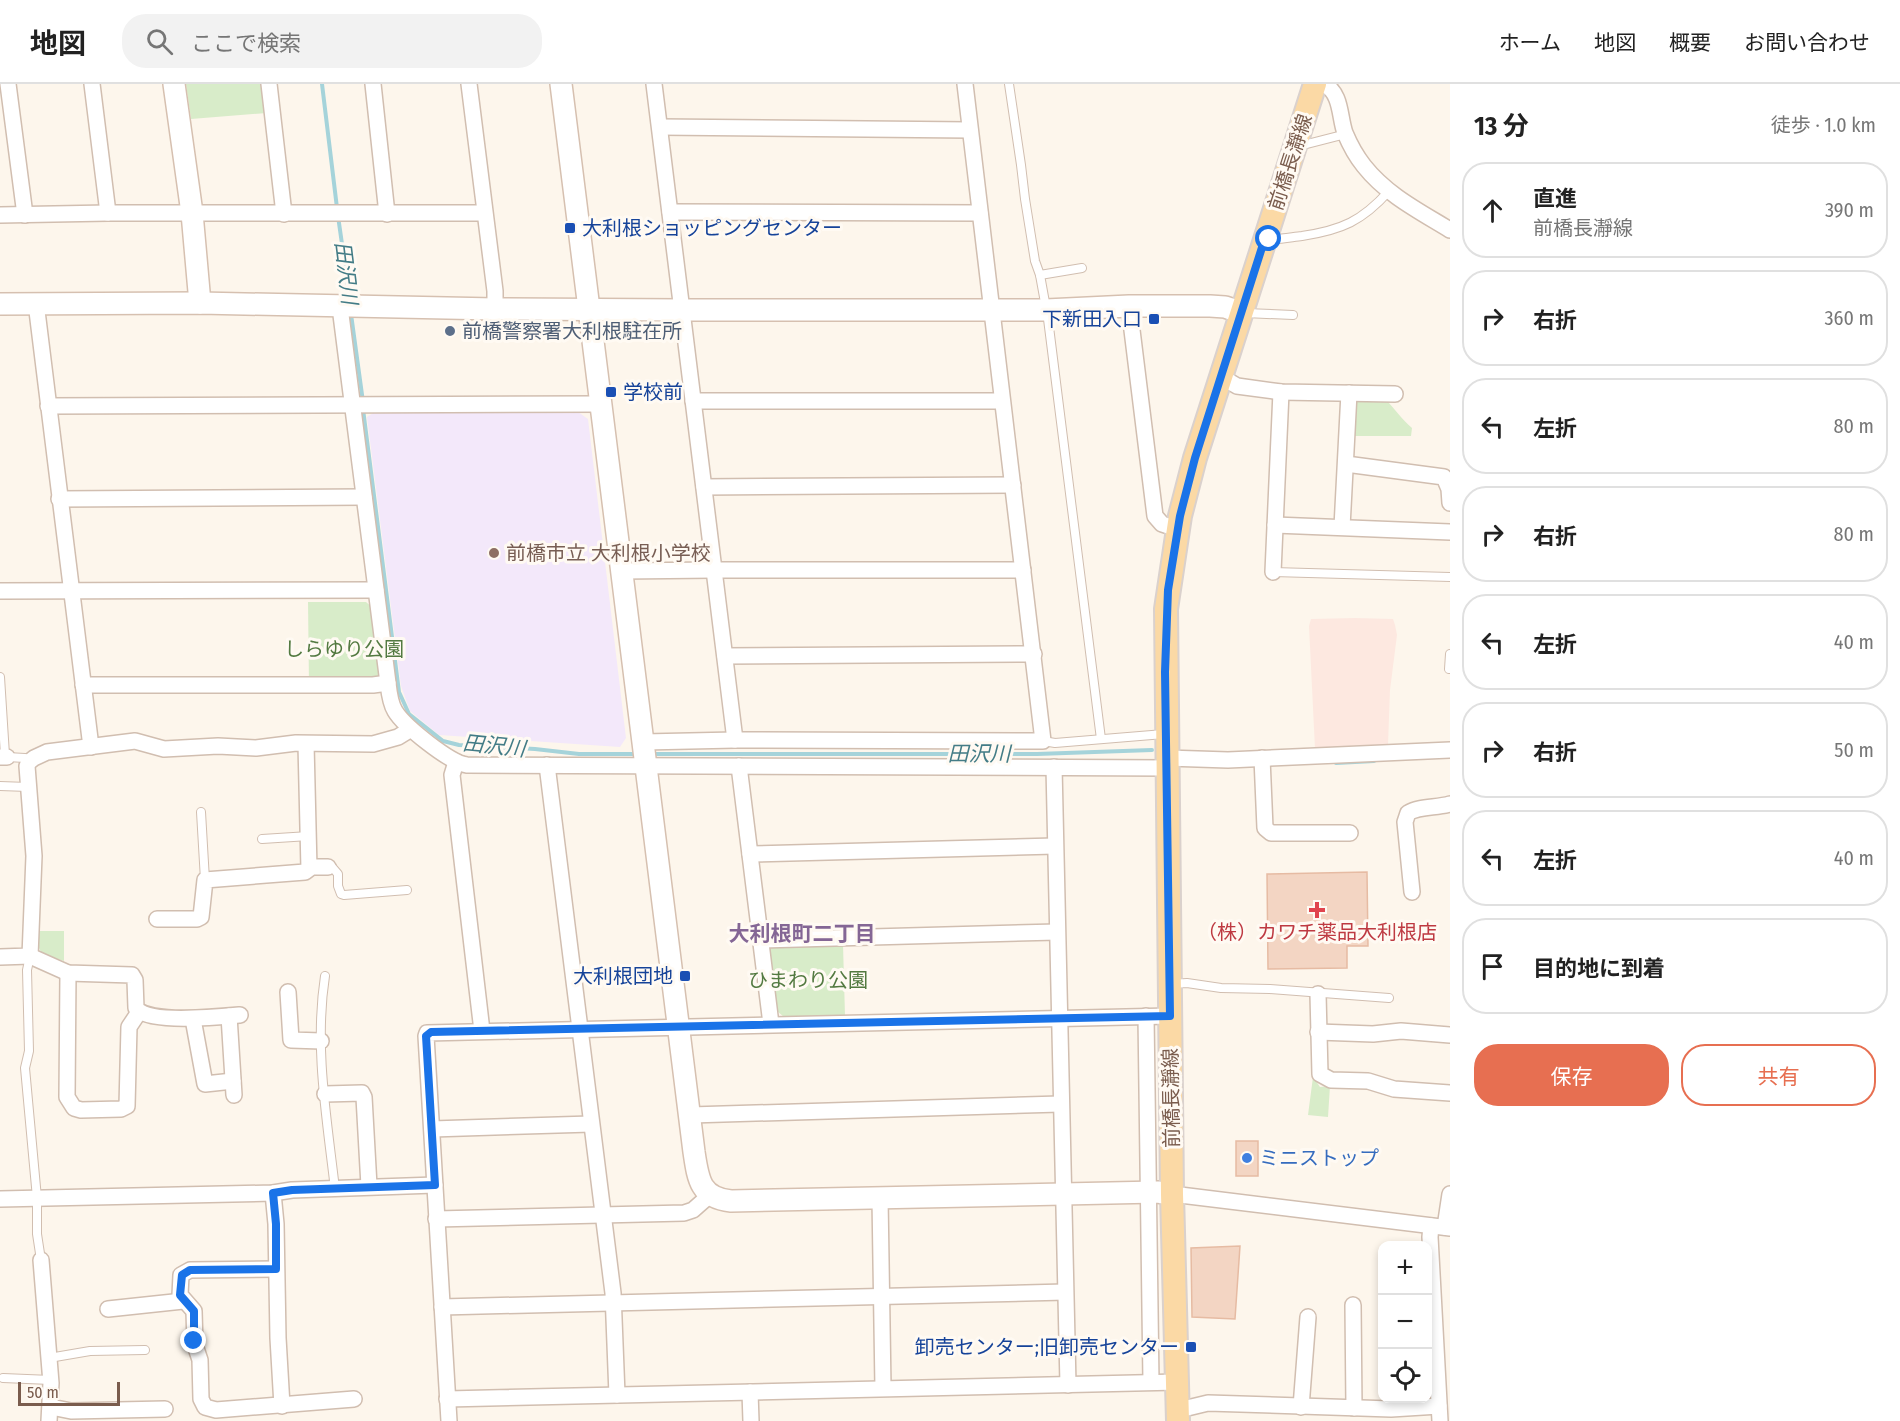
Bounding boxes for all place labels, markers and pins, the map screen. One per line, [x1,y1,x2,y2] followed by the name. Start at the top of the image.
[582,216,842,240] place label: 大利根ショッピングセンター
[563,221,577,235] marker: 大利根ショッピングセンター
[1042,307,1142,331] place label: 下新田入口
[1147,312,1161,326] marker: 下新田入口
[462,319,682,343] place label: 前橋警察署大利根駐在所
[443,324,457,338] marker: 前橋警察署大利根駐在所
[623,380,683,404] place label: 学校前
[604,385,618,399] marker: 学校前
[506,541,711,565] place label: 前橋市立 大利根小学校
[487,546,501,560] marker: 前橋市立 大利根小学校
[1310,903,1324,917] marker: （株）カワチ薬品大利根店
[1197,920,1437,944] place label: （株）カワチ薬品大利根店
[573,964,673,988] place label: 大利根団地
[678,969,692,983] marker: 大利根団地
[1259,1146,1379,1170] place label: ミニストップ
[1240,1151,1254,1165] marker: ミニストップ
[915,1335,1179,1359] place label: 卸売センター;旧卸売センター
[1184,1340,1198,1354] marker: 卸売センター;旧卸売センター

